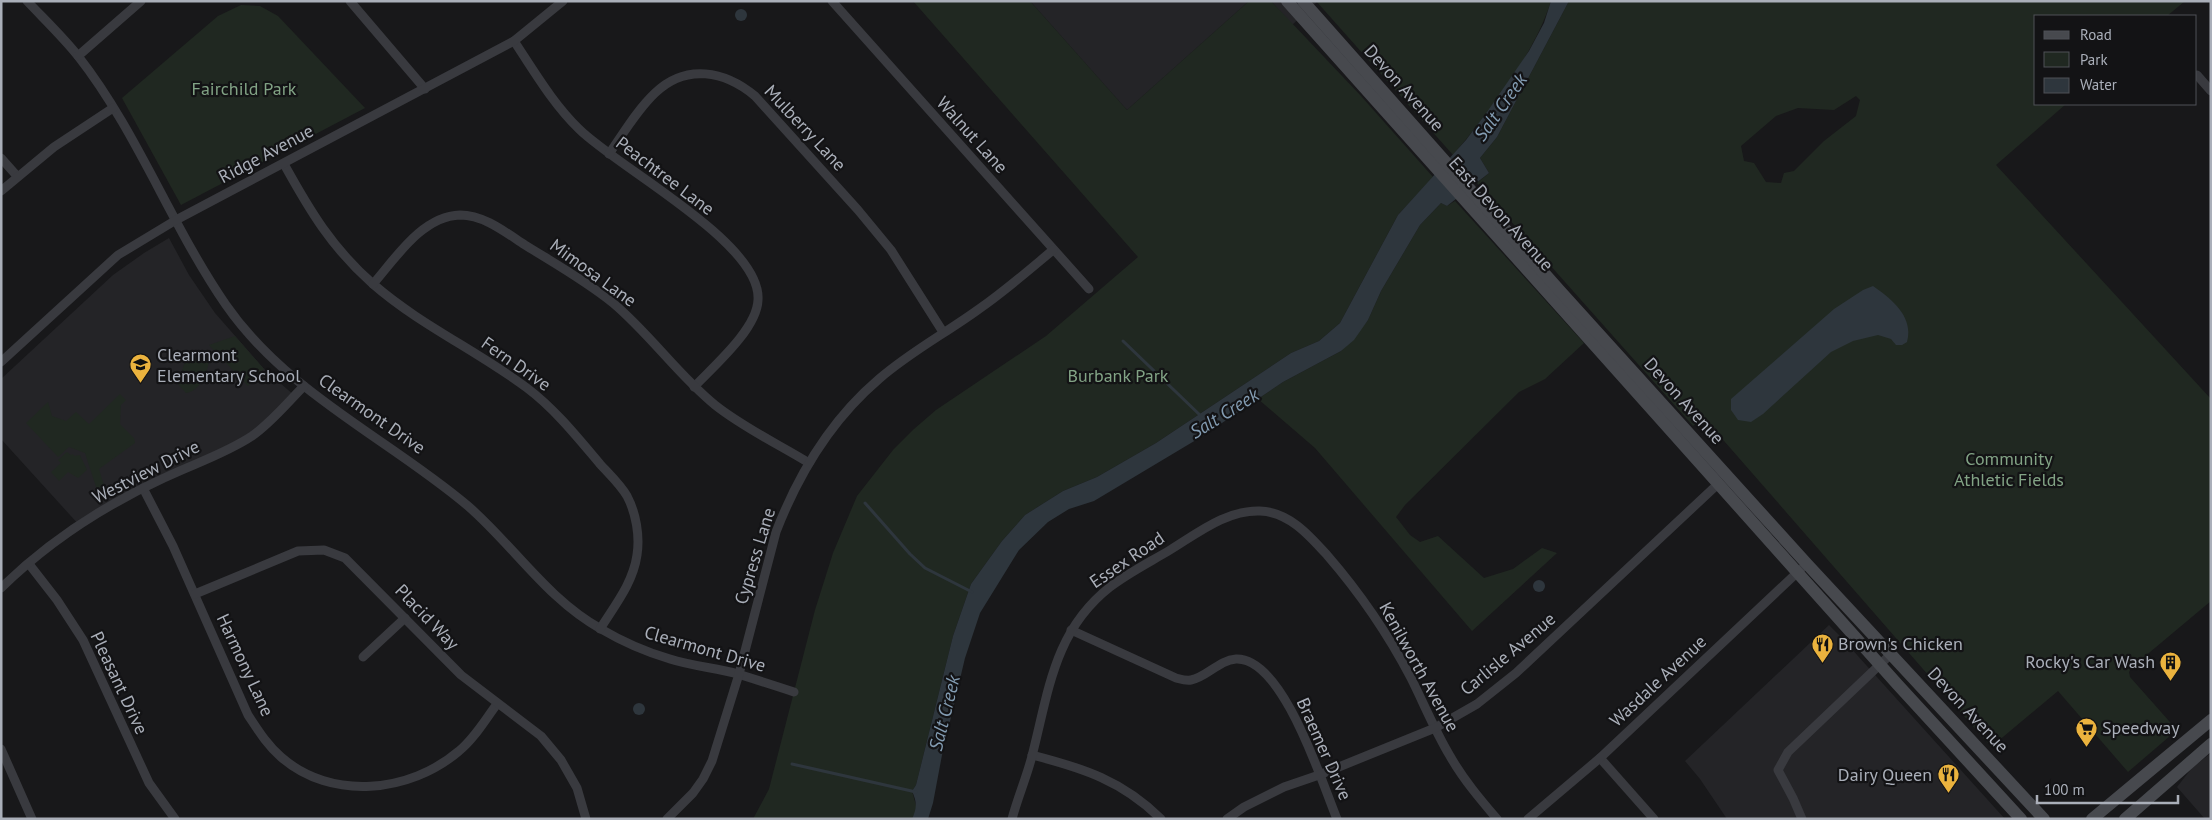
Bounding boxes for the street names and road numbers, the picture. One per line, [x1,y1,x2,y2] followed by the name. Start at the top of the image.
[1359,39,1449,136] street label: Devon Avenue
[760,80,851,176] street label: Mulberry Lane
[932,91,1013,178] street label: Walnut Lane
[214,119,317,188] street label: Ridge Avenue
[611,131,719,220] street label: Peachtree Lane
[1444,152,1559,276] street label: East Devon Avenue
[545,233,641,312] street label: Mimosa Lane
[477,331,555,396] street label: Fern Drive
[1639,352,1729,449] street label: Devon Avenue
[314,368,430,459] street label: Clearmont Drive
[88,435,203,508] street label: Westview Drive
[729,505,780,607] street label: Cypress Lane
[1085,526,1168,593] street label: Essex Road
[390,579,465,655] street label: Placid Way
[1374,598,1465,736] street label: Kenilworth Avenue
[1455,607,1560,700] street label: Carlisle Avenue
[212,610,279,720] street label: Harmony Lane
[642,620,768,677] street label: Clearmont Drive
[86,628,153,738] street label: Pleasant Drive
[1604,630,1711,731] street label: Wasdale Avenue
[1923,662,2014,757] street label: Devon Avenue
[1292,694,1357,804] street label: Braemer Drive

